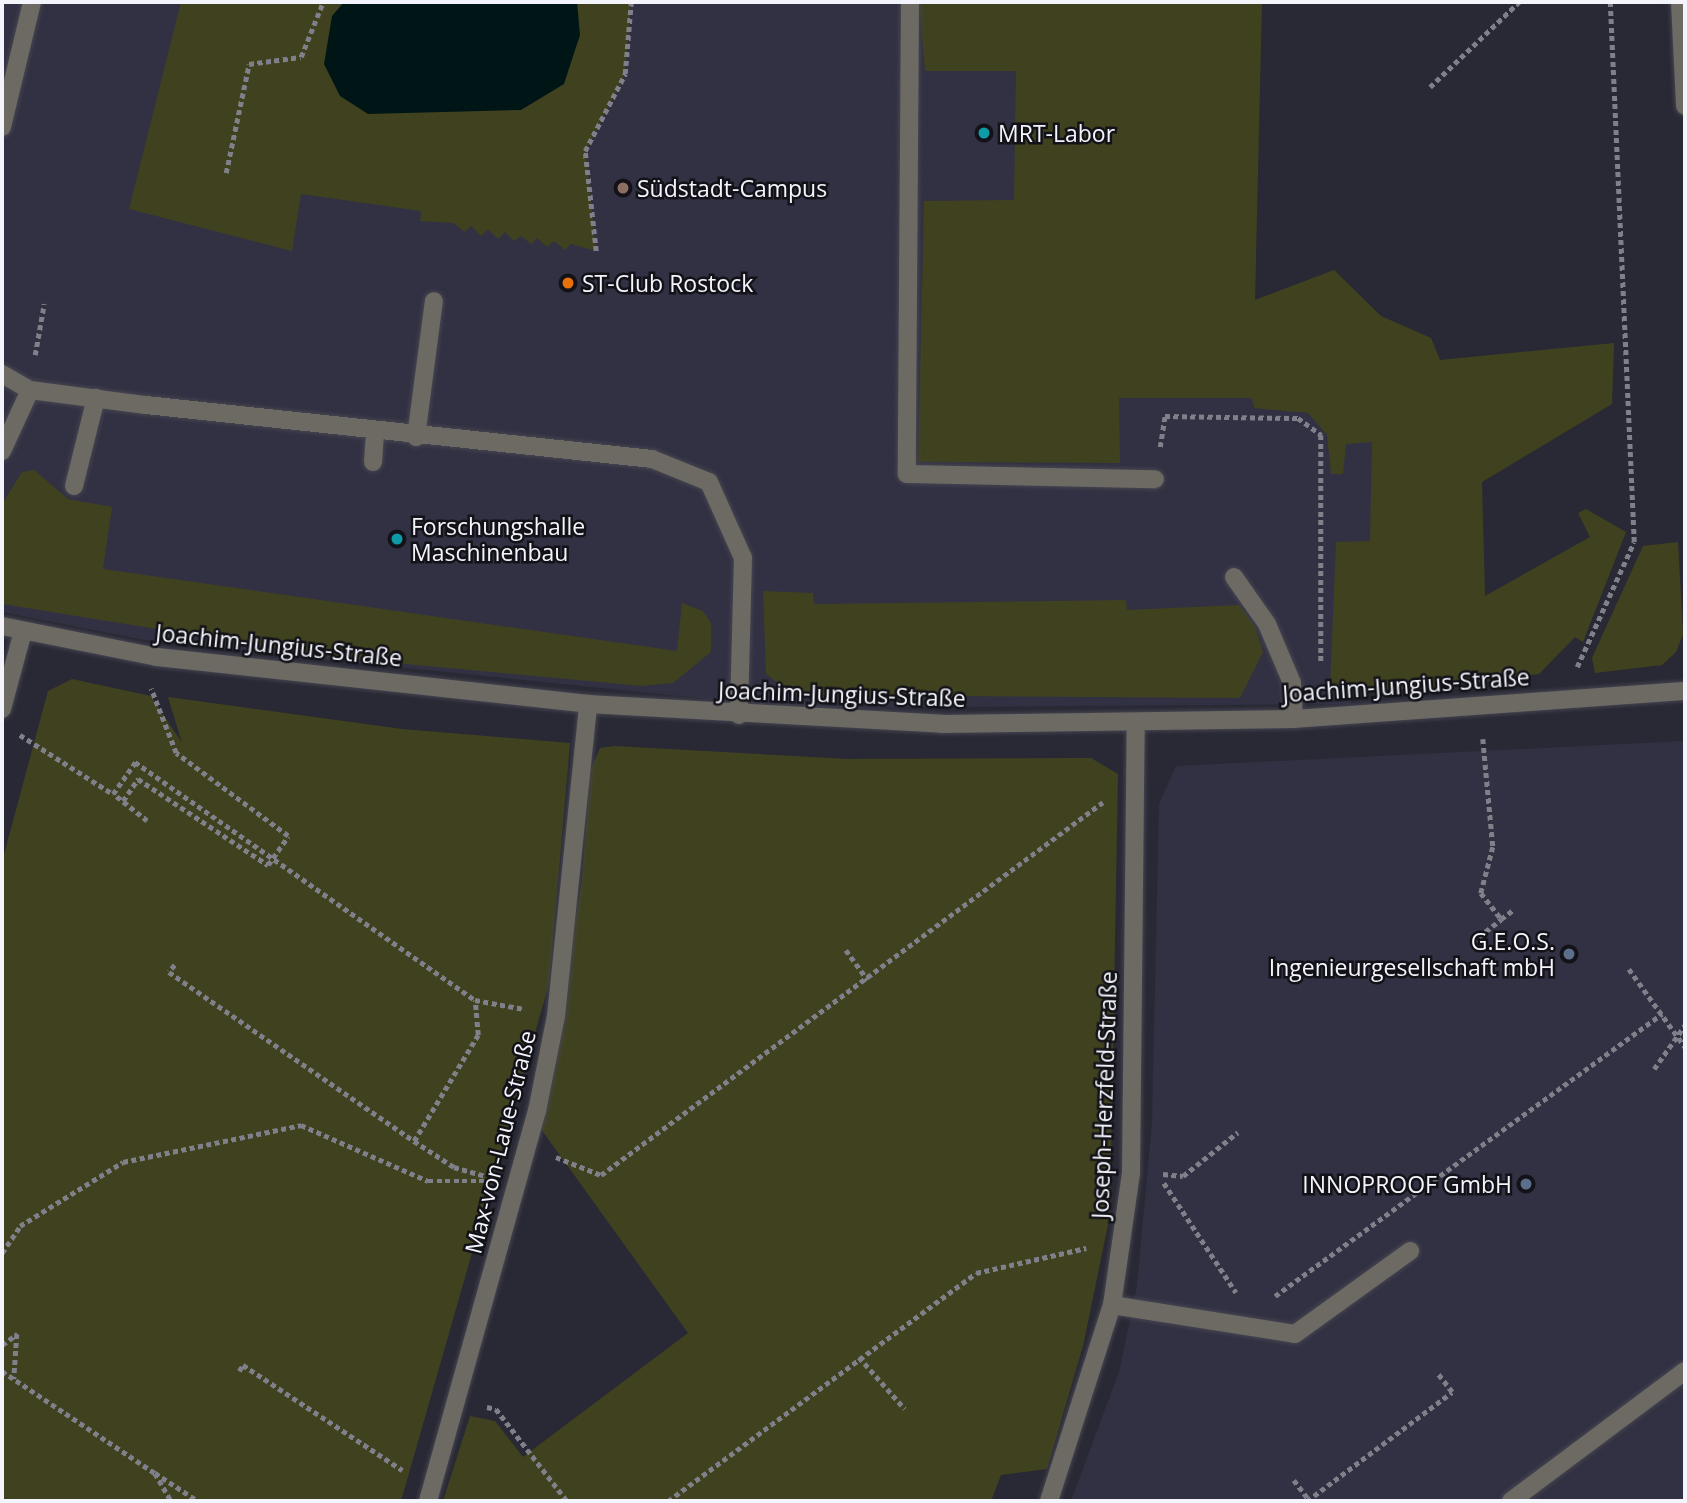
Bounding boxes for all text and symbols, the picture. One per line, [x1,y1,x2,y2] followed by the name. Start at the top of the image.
[998,119,1115,147] place label: MRT-Labor
[976,125,992,141] marker: MRT-Labor
[637,174,827,202] place label: Südstadt-Campus
[615,180,631,196] marker: Südstadt-Campus
[582,269,753,297] place label: ST-Club Rostock
[560,275,576,291] marker: ST-Club Rostock
[411,512,585,566] place label: Forschungshalle Maschinenbau
[389,531,405,547] marker: Forschungshalle Maschinenbau
[154,618,404,672] street label: Joachim-Jungius-Straße
[1281,663,1531,707] street label: Joachim-Jungius-Straße
[718,676,966,712] street label: Joachim-Jungius-Straße
[1269,927,1555,981] place label: G.E.O.S. Ingenieurgesellschaft mbH
[1561,946,1577,962] marker: G.E.O.S. Ingenieurgesellschaft mbH
[1086,971,1122,1219] street label: Joseph-Herzfeld-Straße
[459,1027,541,1257] street label: Max-von-Laue-Straße
[1302,1170,1512,1198] place label: INNOPROOF GmbH
[1518,1176,1534,1192] marker: INNOPROOF GmbH

